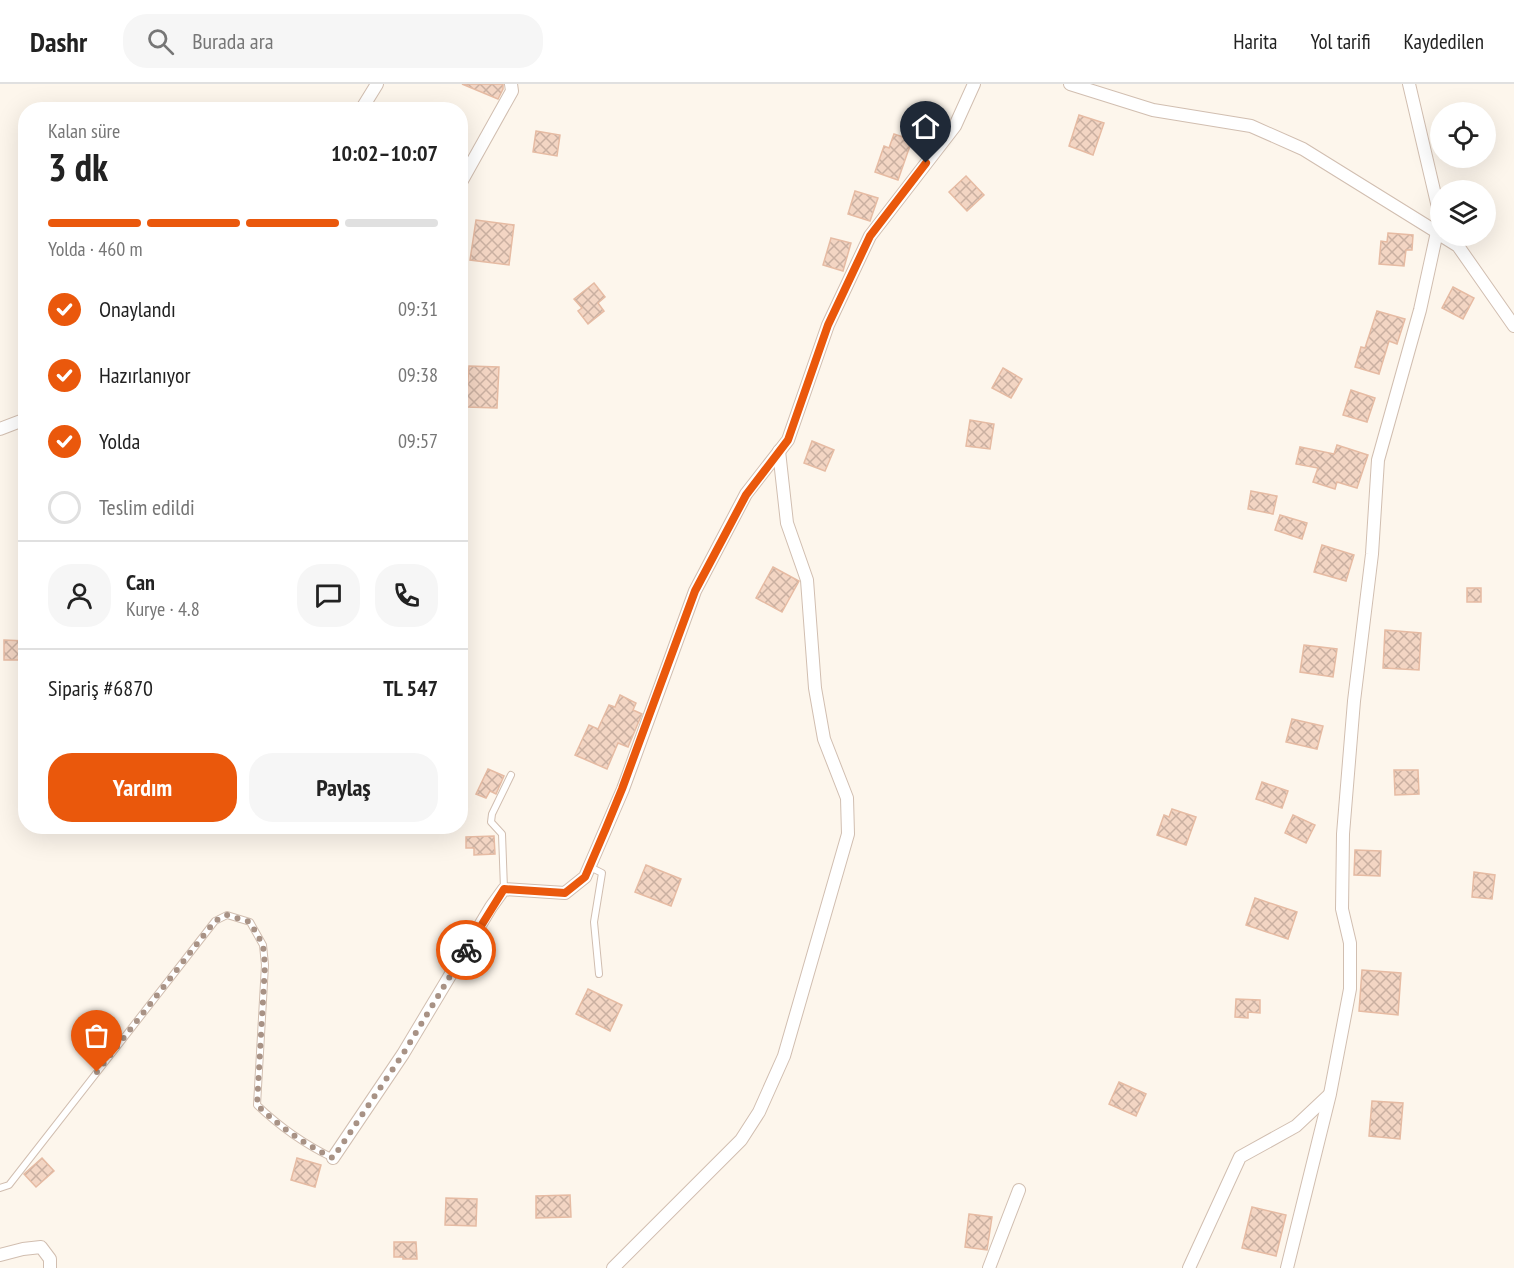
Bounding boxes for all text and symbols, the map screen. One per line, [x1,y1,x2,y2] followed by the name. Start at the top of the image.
[123,14,543,68] search box
[30,23,87,60] text: Dashr
[144,25,177,58] icon: search
[192,27,273,55] text: Burada ara
[1233,28,1277,55] text: Harita
[1310,28,1371,55] text: Yol tarifi
[1404,28,1484,55] text: Kaydedilen
[900,101,951,163] pin
[1430,102,1496,246] map controls
[1430,102,1496,168] button: locate
[909,110,942,143] icon: home
[48,118,120,144] text: Kalan süre
[331,139,438,167] text: 10:02–10:07
[48,141,108,192] text: 3 dk
[1430,180,1496,246] button: layers
[48,236,143,262] text: Yolda · 460 m
[48,293,81,326] icon: check
[99,295,176,323] text: Onaylandı
[398,296,438,322] text: 09:31
[48,359,81,392] icon: check
[99,361,190,389] text: Hazırlanıyor
[398,362,438,388] text: 09:38
[48,425,81,458] icon: check
[99,427,140,455] text: Yolda
[398,428,438,454] text: 09:57
[99,493,195,521] text: Teslim edildi
[48,564,111,627] button: person
[297,564,360,627] button: chat
[375,564,438,627] button: phone
[126,568,155,596] text: Can
[126,596,200,622] text: Kurye · 4.8
[48,674,153,702] text: Sipariş #6870
[383,674,438,702] text: TL 547
[48,753,237,822] button: Yardım
[249,753,438,822] button: Paylaş
[436,920,496,980] courier
[450,934,483,967] icon: bike
[71,1010,122,1072] pin
[80,1019,113,1052] icon: bag

